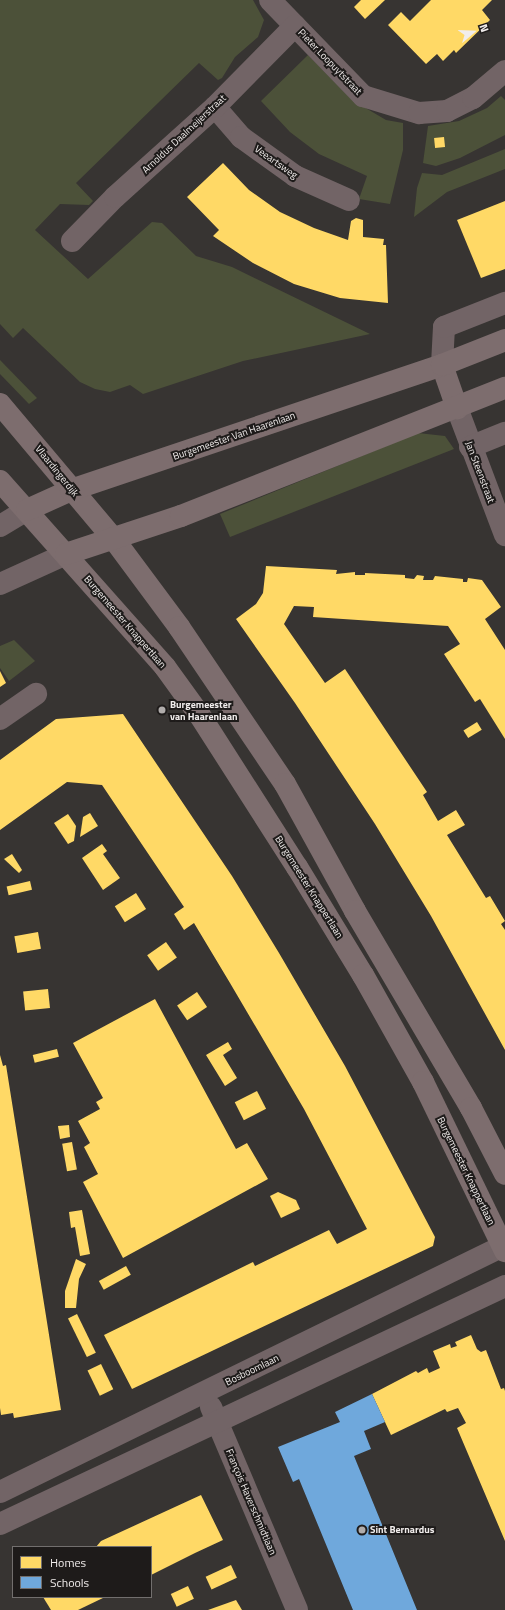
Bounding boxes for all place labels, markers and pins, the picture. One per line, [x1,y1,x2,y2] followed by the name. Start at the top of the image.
[170,698,238,722] place label: Burgemeester van Haarenlaan
[157,705,167,715] marker: Burgemeester van Haarenlaan
[370,1524,434,1536] place label: Sint Bernardus
[357,1525,367,1535] marker: Sint Bernardus

